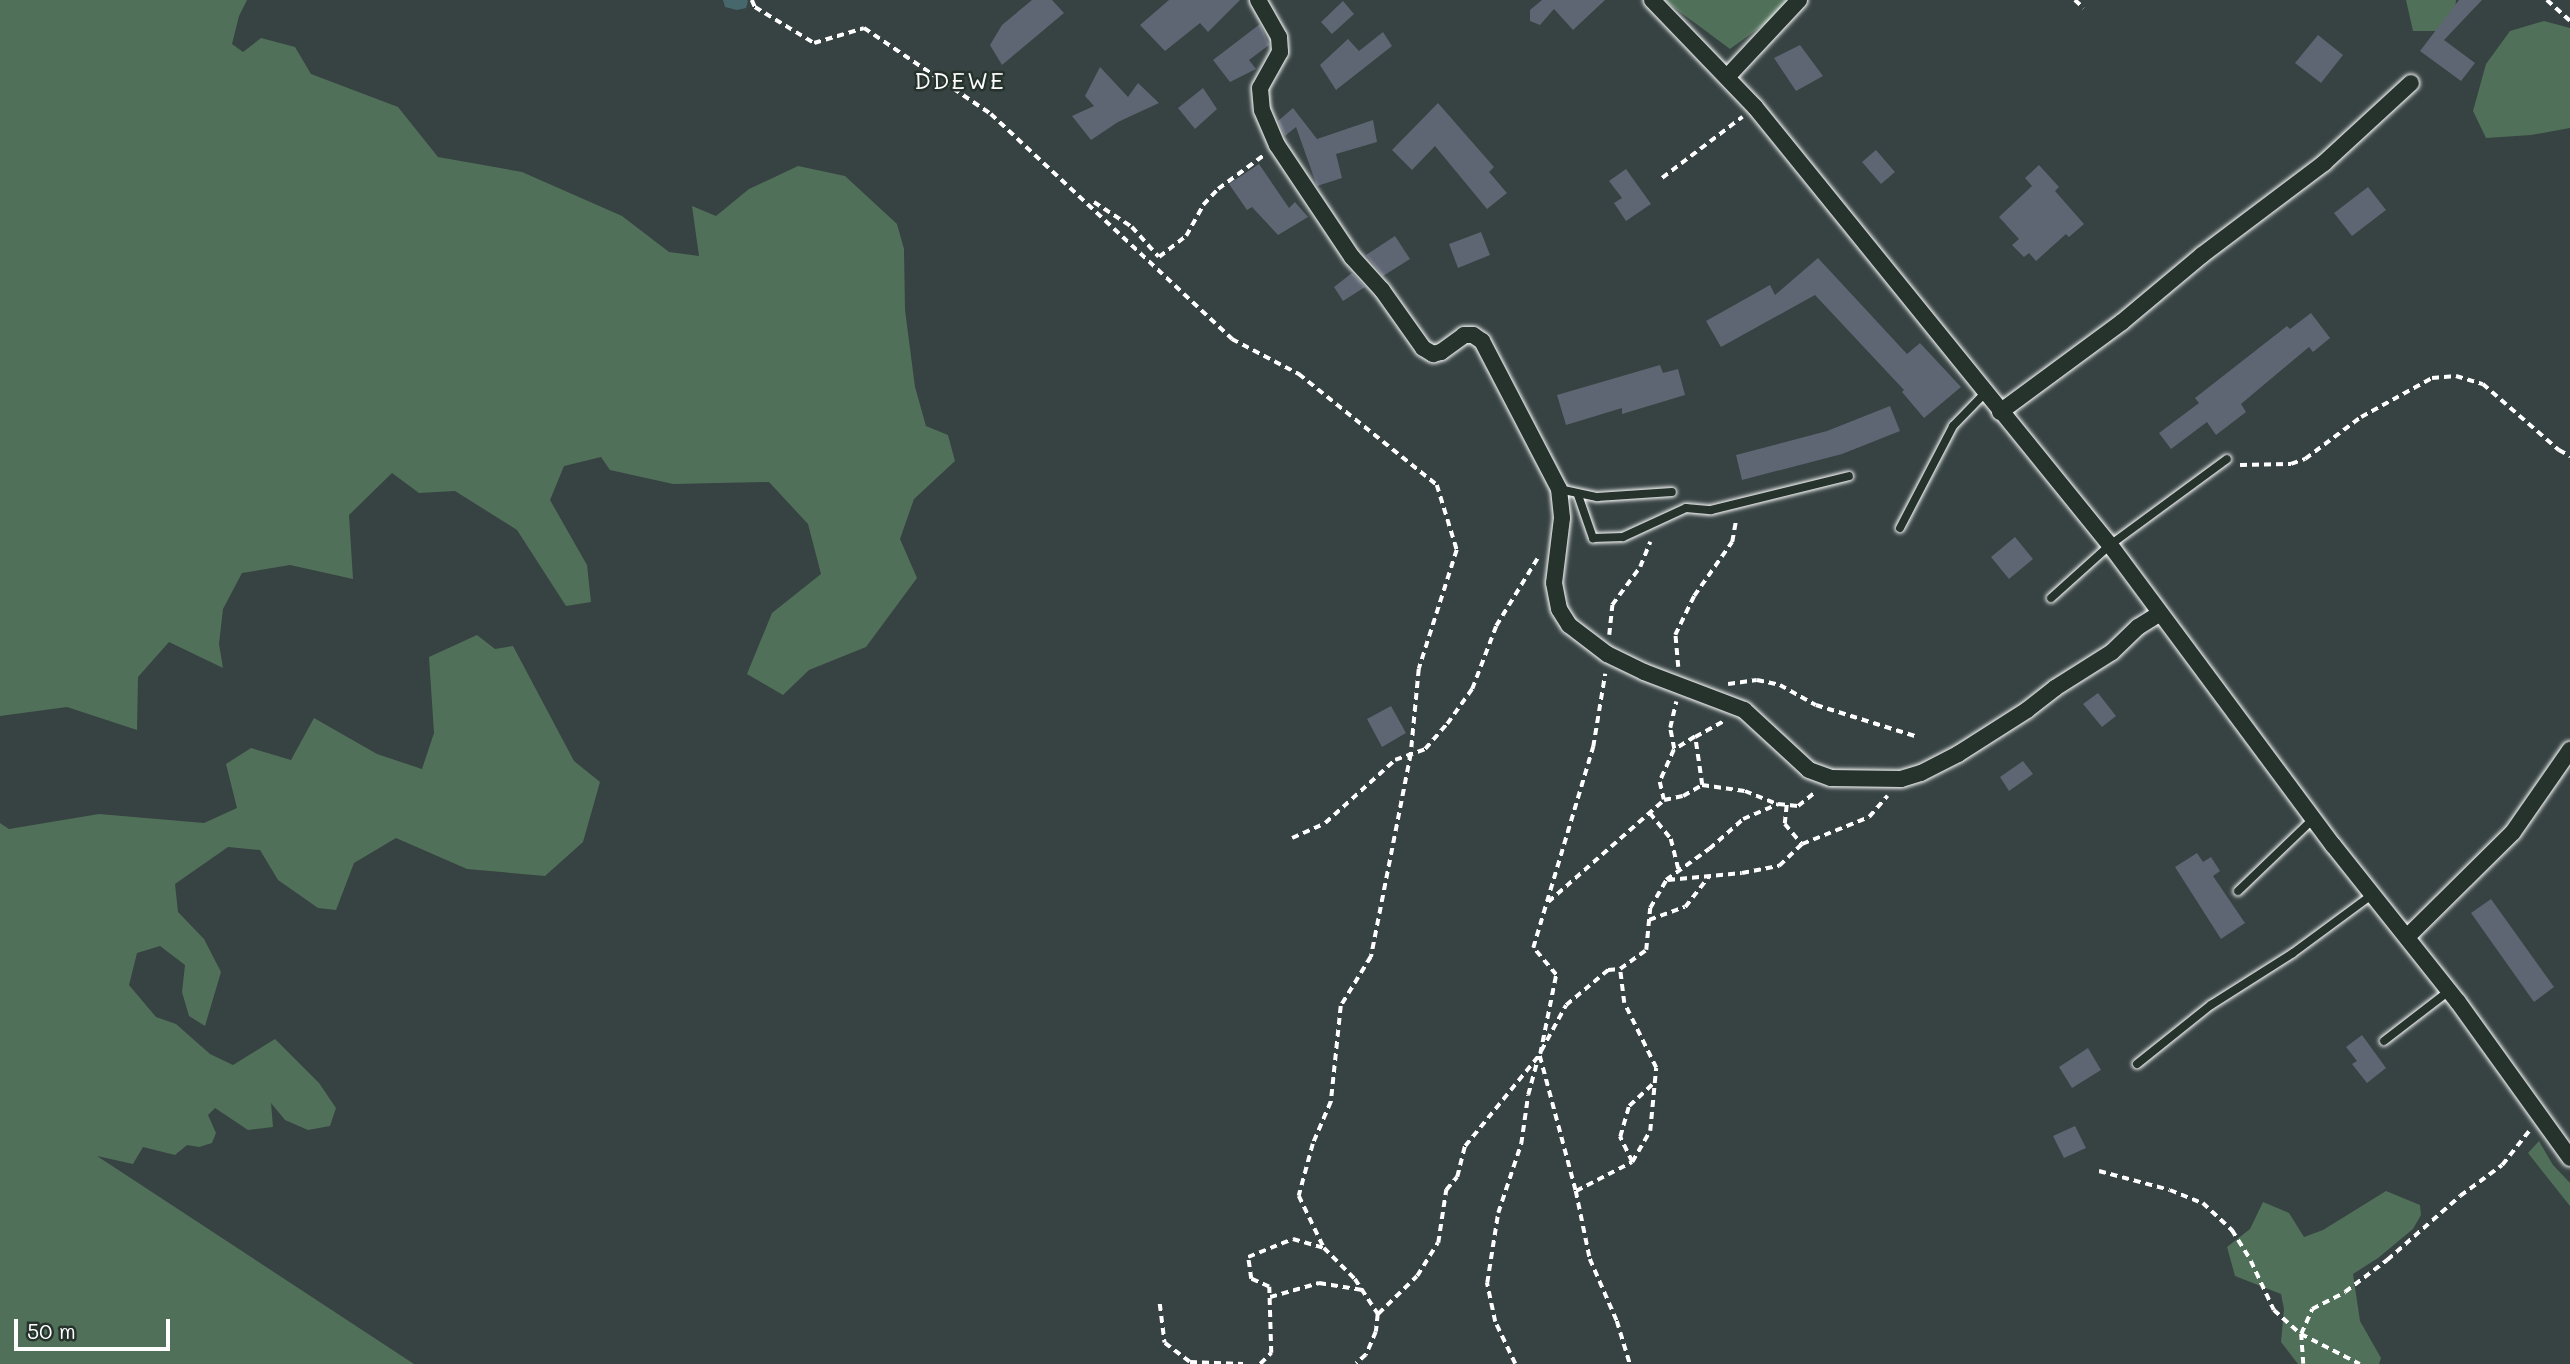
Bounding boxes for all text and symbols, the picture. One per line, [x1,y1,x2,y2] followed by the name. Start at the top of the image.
[915,66,1005,94] district label: DDEWE
[18,1304,173,1348] scale bar
[27,1317,76,1344] text: 50 m

